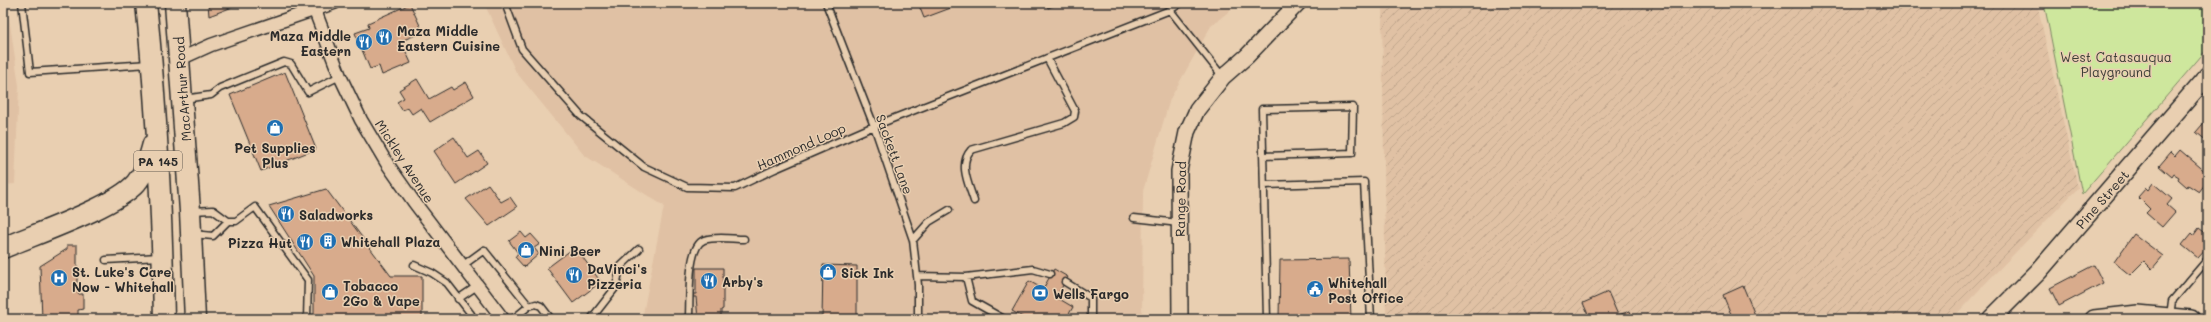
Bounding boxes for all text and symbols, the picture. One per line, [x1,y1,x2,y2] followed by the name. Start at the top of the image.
[397,22,500,54] place label: Maza Middle Eastern Cuisine
[270,27,351,59] place label: Maza Middle Eastern
[374,27,394,47] restaurant icon: Maza Middle Eastern Cuisine
[354,32,374,52] restaurant icon: Maza Middle Eastern
[170,36,194,142] street label: MacArthur Road
[2060,48,2172,80] park label: West Catasauqua Playground
[873,112,917,196] street label: Sackett Lane
[372,116,438,206] street label: Mickley Avenue
[265,118,285,138] shop icon: Pet Supplies Plus
[754,119,848,173] street label: Hammond Loop
[234,139,316,171] place label: Pet Supplies Plus
[134,151,182,171] road number: PA 145
[1171,161,1189,237] street label: Range Road
[2072,166,2132,232] street label: Pine Street
[276,204,296,224] restaurant icon: Saladworks
[299,206,373,223] place label: Saladworks
[318,231,338,251] building icon: Whitehall Plaza
[295,232,315,252] restaurant icon: Pizza Hut
[341,233,440,250] place label: Whitehall Plaza
[228,234,292,251] place label: Pizza Hut
[516,240,536,260] shop icon: Nini Beer
[539,242,601,259] place label: Nini Beer
[587,260,647,292] place label: DaVinci's Pizzeria
[818,262,838,282] shop icon: Sick Ink
[72,263,174,295] place label: St. Luke's Care Now - Whitehall
[841,264,894,281] place label: Sick Ink
[564,265,584,285] restaurant icon: DaVinci's Pizzeria
[49,268,69,288] hospital icon: St. Luke's Care Now - Whitehall
[699,271,719,291] restaurant icon: Arby's
[722,273,763,291] place label: Arby's
[1328,274,1404,306] place label: Whitehall Post Office
[343,277,420,309] place label: Tobacco 2Go & Vape
[1305,279,1325,299] public building icon: Whitehall Post Office
[320,282,340,302] shop icon: Tobacco 2Go & Vape
[1030,283,1050,303] bank icon: Wells Fargo
[1053,285,1129,302] place label: Wells Fargo

